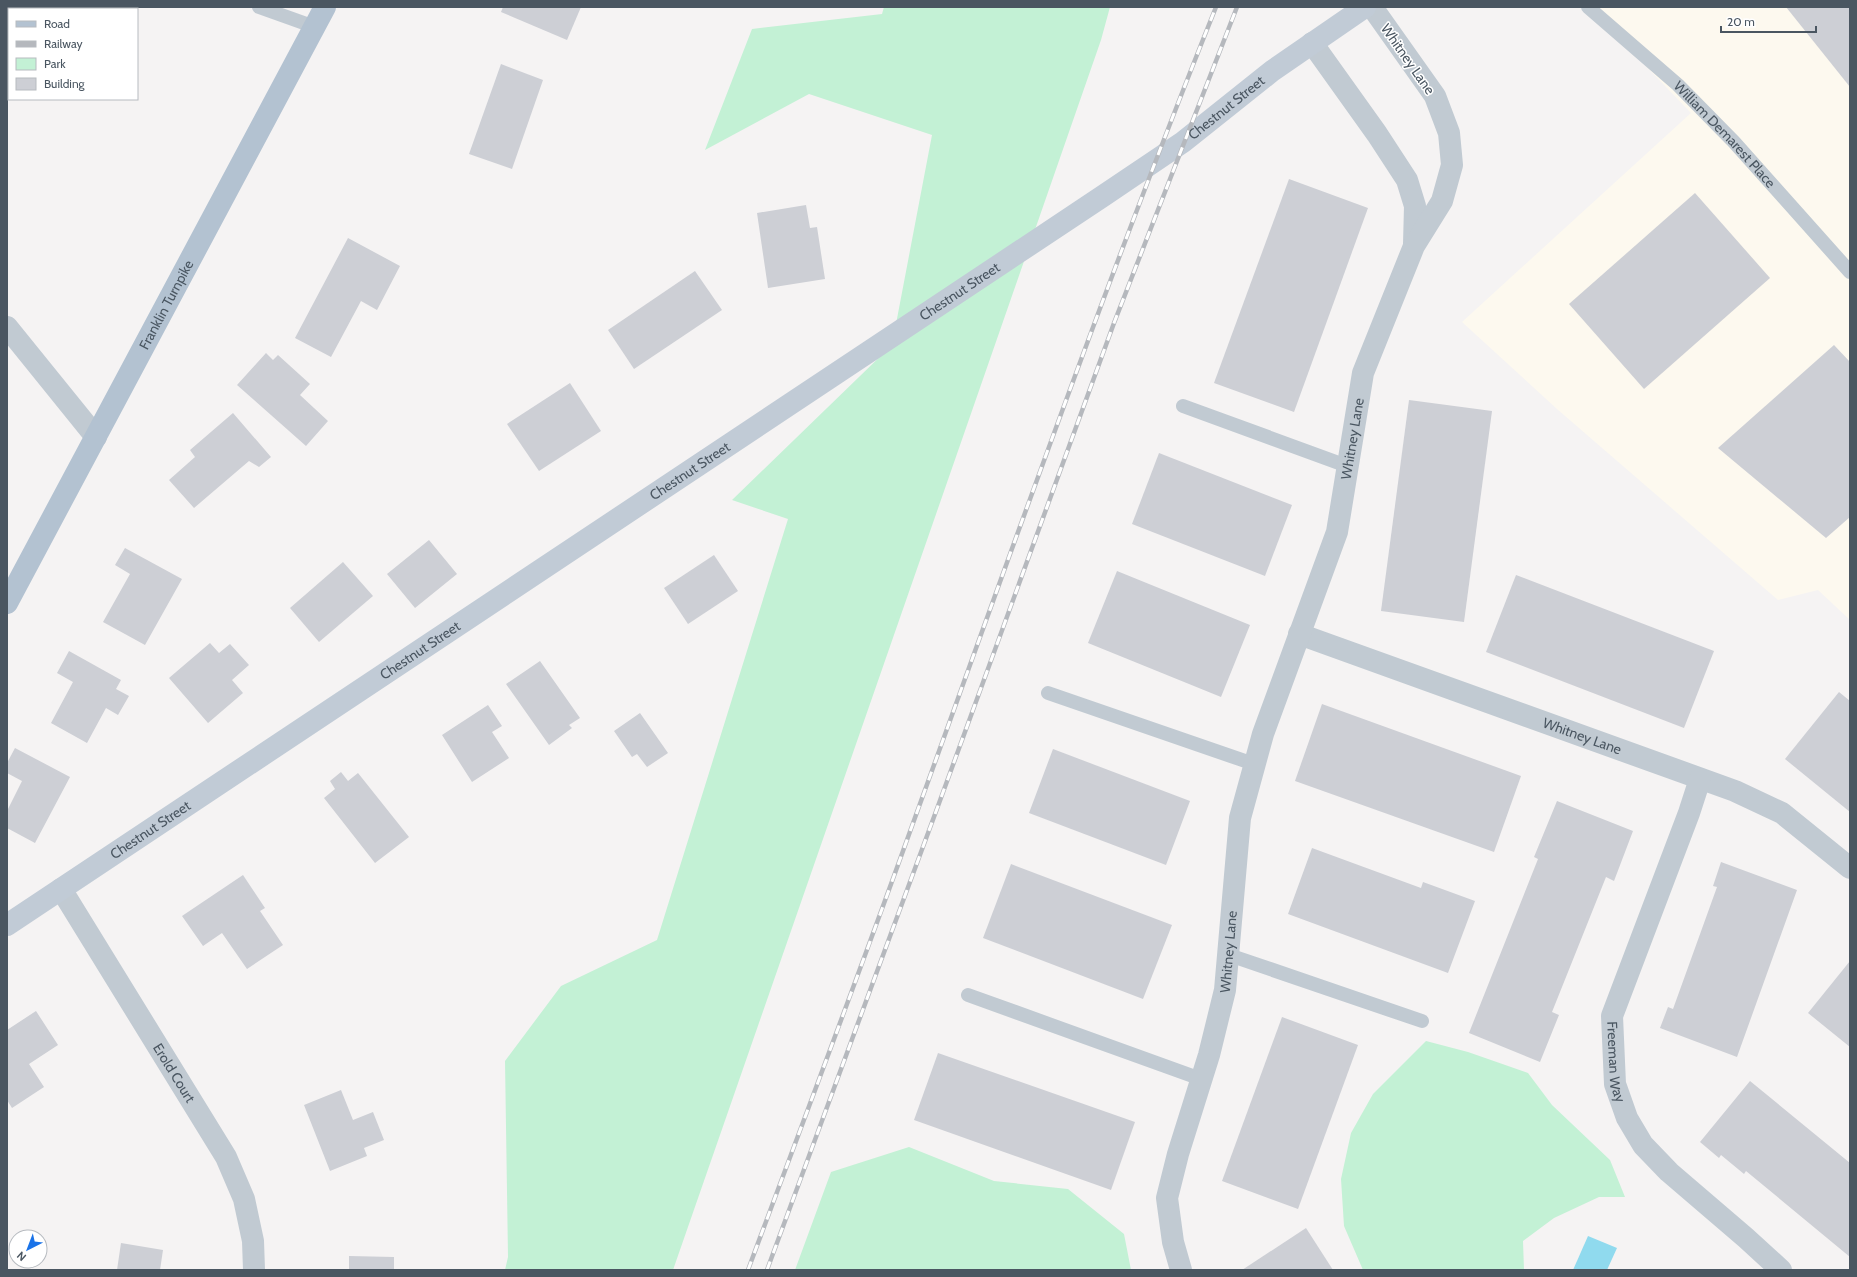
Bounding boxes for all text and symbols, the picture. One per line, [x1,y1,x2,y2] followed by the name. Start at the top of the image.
[8,8,138,100] legend
[1721,8,1816,34] scale bar
[1727,14,1755,29] text: 20 m
[44,16,70,31] text: Road
[1377,20,1439,98] street label: Whitney Lane
[44,36,82,51] text: Railway
[44,56,66,71] text: Park
[1184,71,1268,144] street label: Chestnut Street
[44,76,86,91] text: Building
[1670,77,1780,192] street label: William Demarest Place
[135,257,197,353] street label: Franklin Turnpike
[916,258,1003,325] street label: Chestnut Street
[1337,397,1368,481] street label: Whitney Lane
[646,437,734,504] street label: Chestnut Street
[376,617,464,684] street label: Chestnut Street
[1540,714,1624,758] street label: Whitney Lane
[107,796,194,863] street label: Chestnut Street
[1216,910,1241,994] street label: Whitney Lane
[1603,1021,1630,1105] street label: Freeman Way
[149,1040,199,1106] street label: Erold Court
[8,1229,48,1269] north arrow
[14,1249,29,1264] text: N

